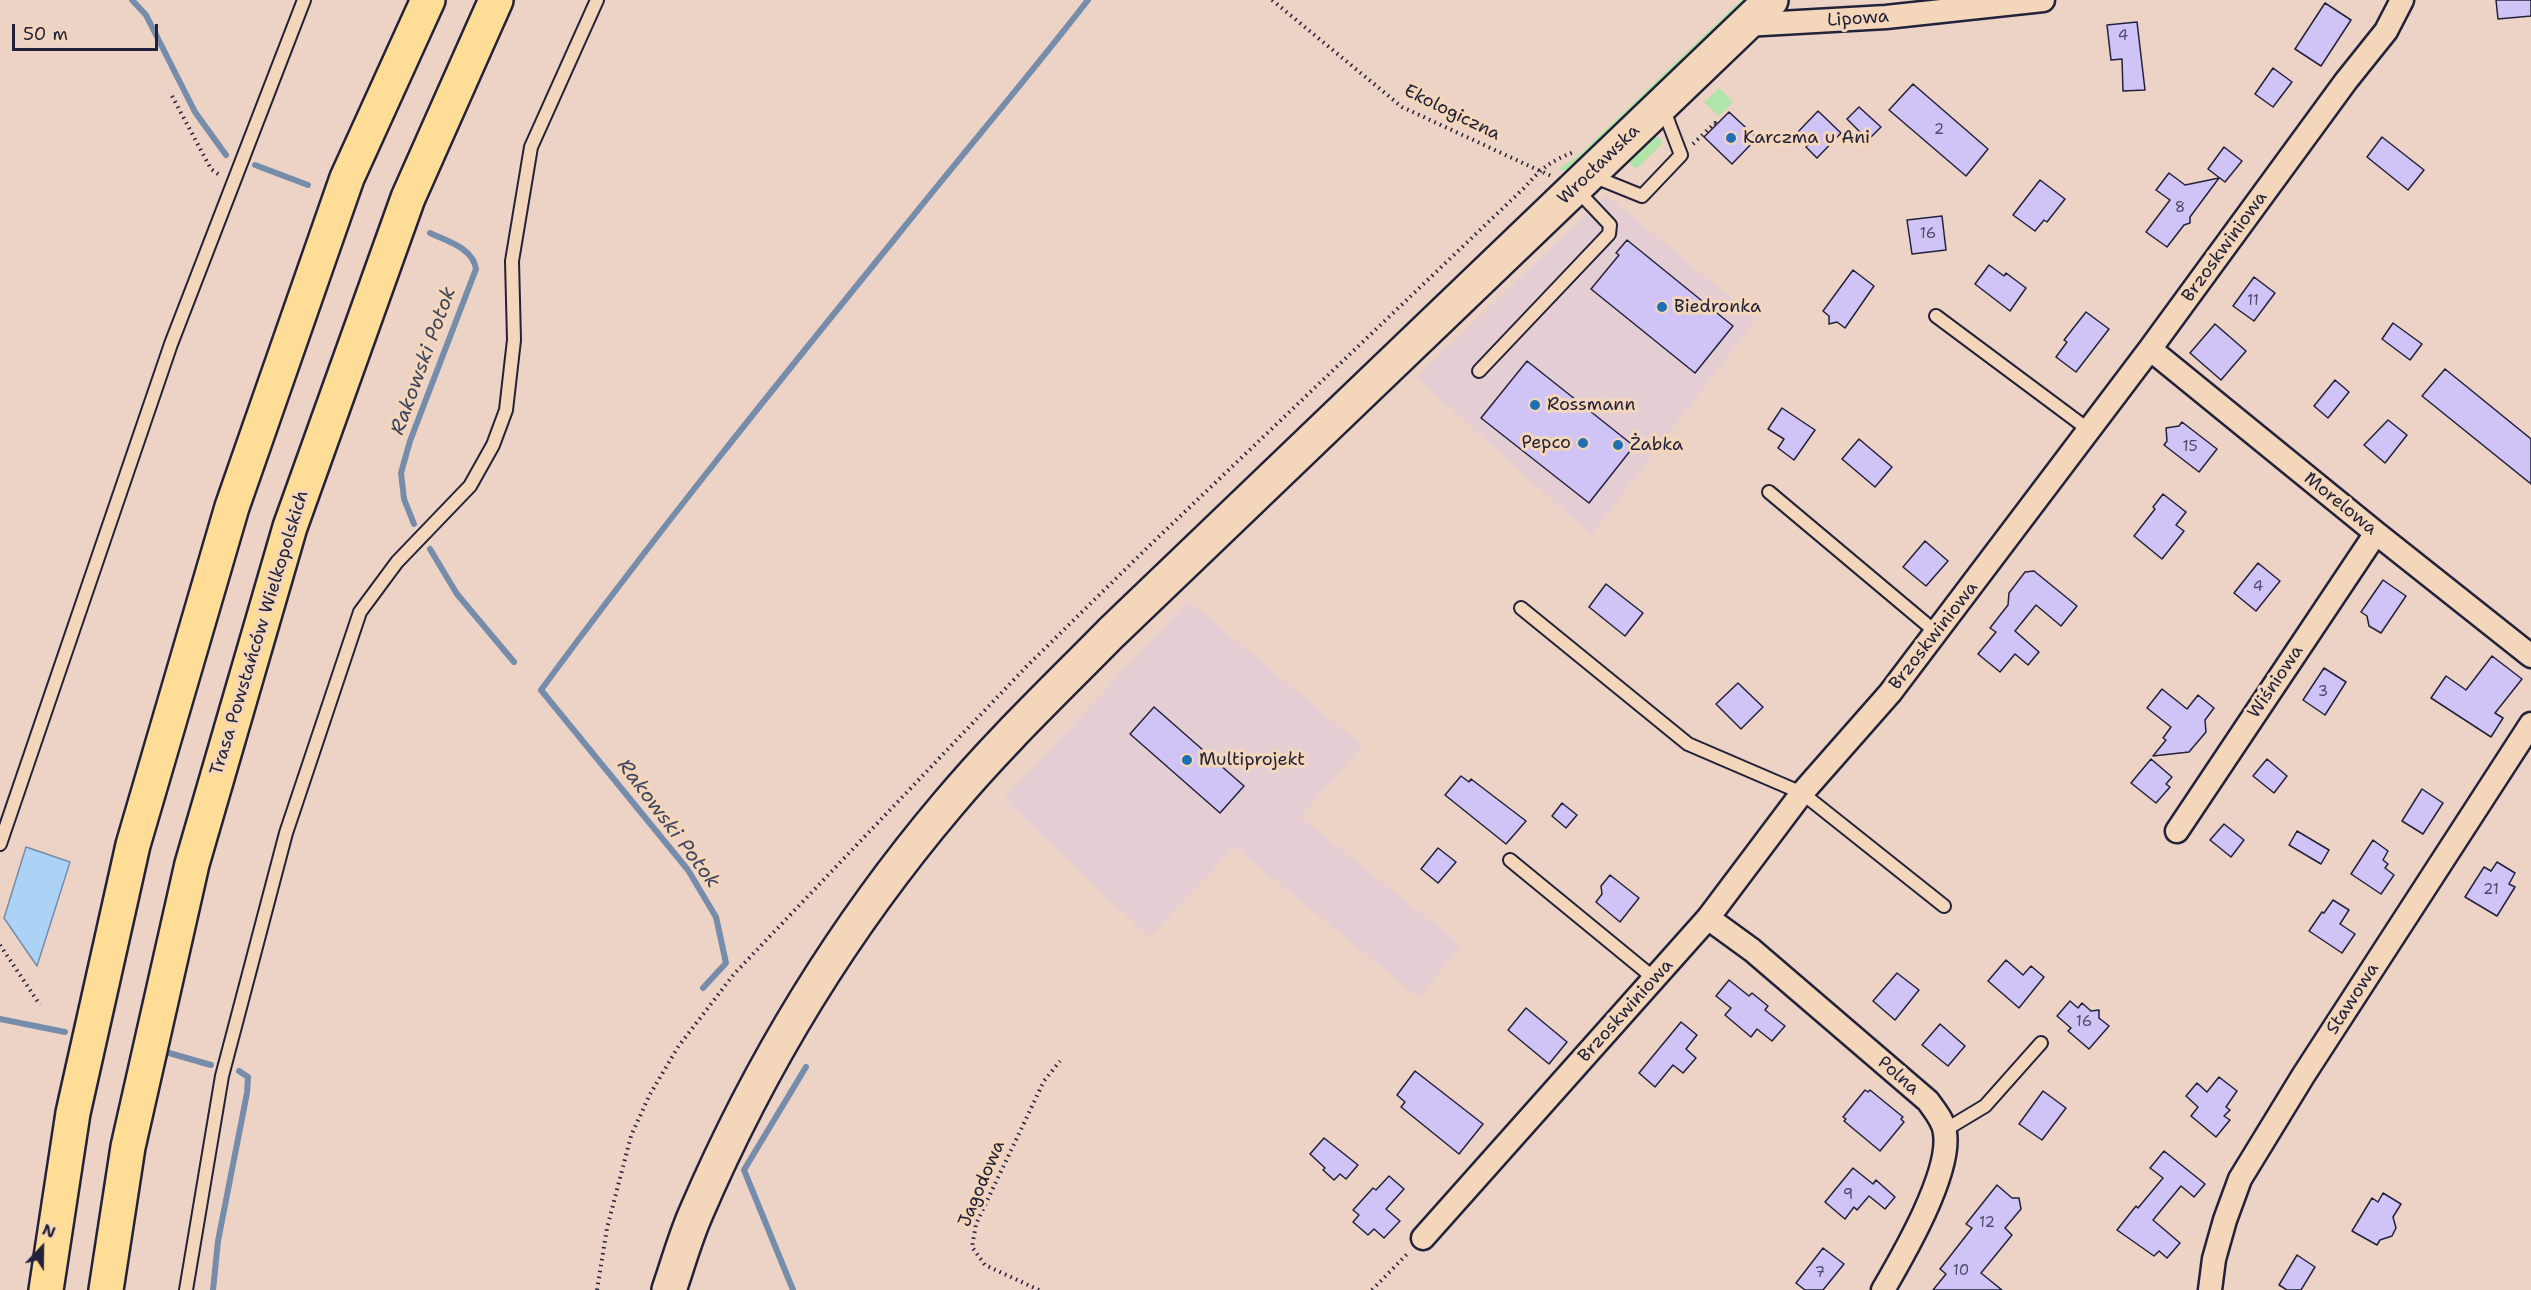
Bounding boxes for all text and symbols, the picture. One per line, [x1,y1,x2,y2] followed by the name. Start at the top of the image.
[1826,6,1890,32] street label: Lipowa
[15,12,160,50] scale bar
[23,22,68,46] text: 50 m
[2118,27,2128,45] house number: 4
[1400,80,1504,146] street label: Ekologiczna
[1553,120,1645,210] street label: Wrocławska
[1934,121,1944,139] house number: 2
[1743,127,1870,149] place label: Karczma u Ani
[1724,131,1738,145] marker: Karczma u Ani
[2178,188,2272,306] street label: Brzoskwiniowa
[2175,199,2185,217] house number: 8
[1920,225,1936,243] house number: 16
[386,284,462,438] water label: Rakowski Potok
[2247,292,2259,310] house number: 11
[1674,296,1761,318] place label: Biedronka
[1655,300,1669,314] marker: Biedronka
[1547,394,1635,416] place label: Rossmann
[1528,398,1542,412] marker: Rossmann
[1521,432,1571,454] place label: Pepco
[1630,434,1683,456] place label: Żabka
[1576,436,1590,450] marker: Pepco
[1611,438,1625,452] marker: Żabka
[2182,438,2198,456] house number: 15
[2299,468,2381,540] street label: Morelowa
[206,488,314,778] street label: Trasa Powstańców Wielkopolskich
[1885,578,1983,694] street label: Brzoskwiniowa
[2253,578,2263,596] house number: 4
[2244,641,2308,723] street label: Wiśniowa
[2318,683,2328,701] house number: 3
[1199,749,1305,771] place label: Multiprojekt
[1180,753,1194,767] marker: Multiprojekt
[612,755,724,893] water label: Rakowski Potok
[2483,881,2499,899] house number: 21
[1574,955,1678,1067] street label: Brzoskwiniowa
[2322,959,2384,1039] street label: Stawowa
[2076,1013,2092,1031] house number: 16
[1873,1052,1923,1100] street label: Polna
[954,1137,1010,1231] street label: Jagodowa
[1843,1186,1853,1204] house number: 9
[1979,1214,1995,1232] house number: 12
[12,1218,72,1278] north arrow
[39,1219,59,1243] text: N
[1953,1262,1969,1280] house number: 10
[1815,1264,1825,1282] house number: 7

